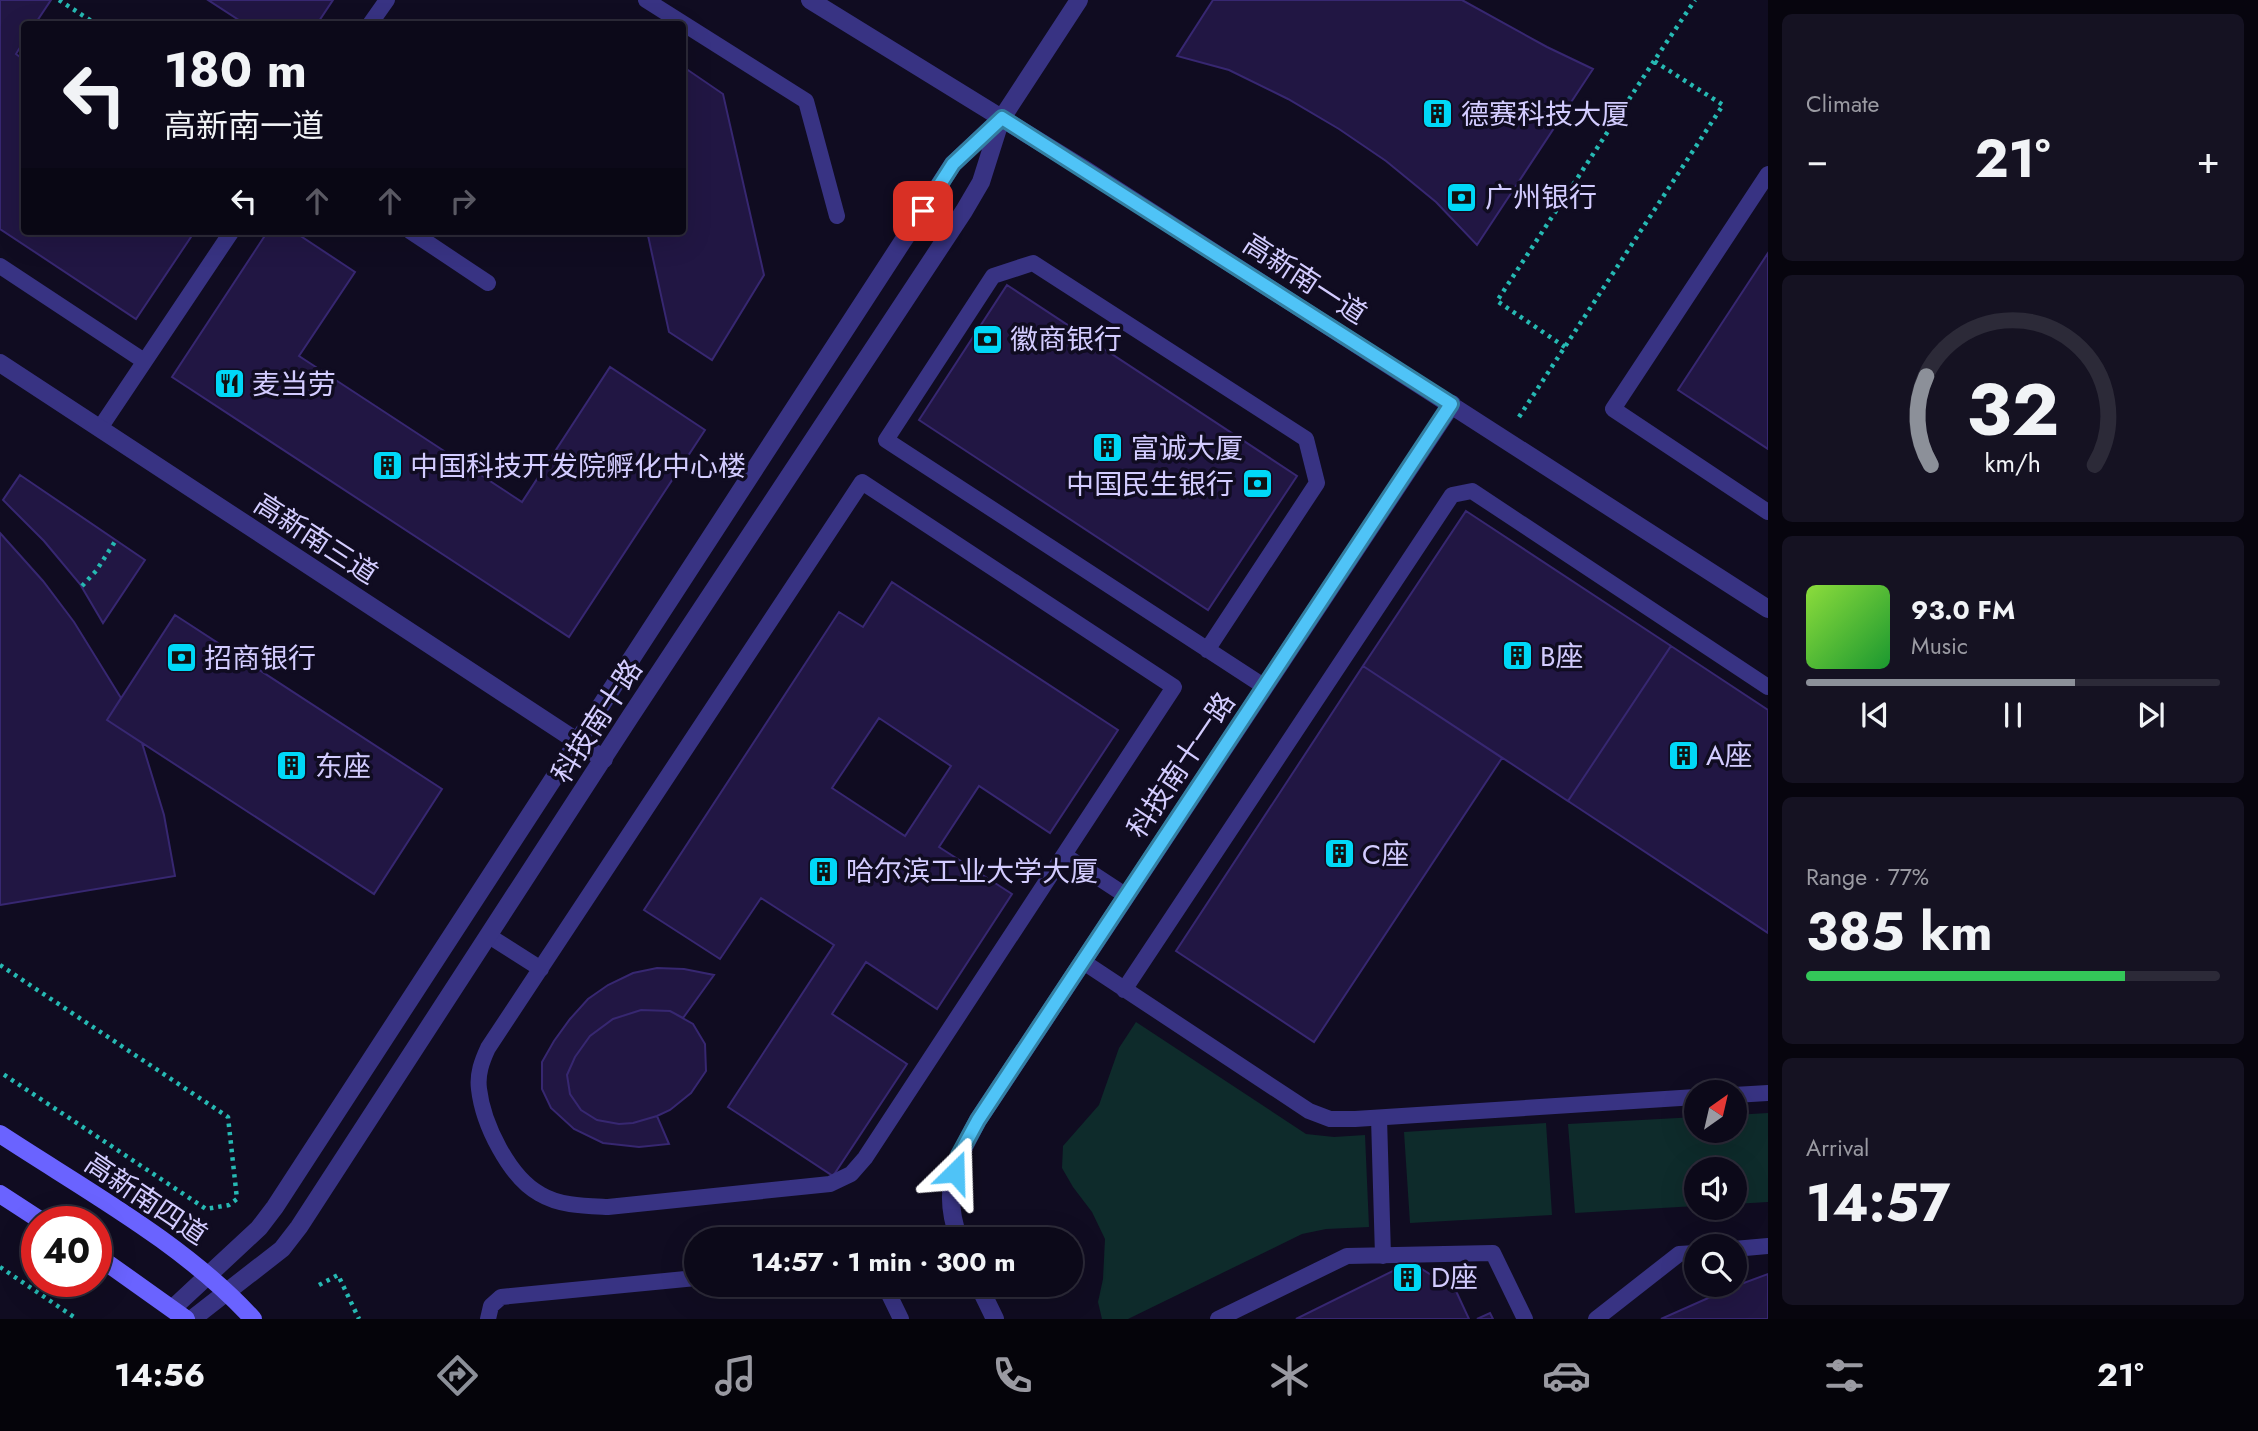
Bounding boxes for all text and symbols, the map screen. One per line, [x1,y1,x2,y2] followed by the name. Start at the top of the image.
[164,35,307,105] text: 180 m
[49,49,140,140] icon: left
[1806,87,1879,121] text: Climate
[1461,94,1629,135] place label: 德赛科技大厦
[1421,97,1455,131] building icon: 德赛科技大厦
[164,103,324,149] text: 高新南一道
[1975,121,2051,197] text: 21°
[1806,132,1828,187] text: −
[2197,132,2220,187] text: +
[1485,177,1597,218] place label: 广州银行
[1445,180,1479,214] bank icon: 广州银行
[893,181,953,241] pin
[225,182,263,220] icon: left
[298,182,336,220] icon: ahead
[371,182,409,220] icon: ahead
[444,182,482,220] icon: right
[904,192,942,230] icon: arrive
[1235,224,1375,334] street label: 高新南一道
[1010,319,1122,360] place label: 徽商银行
[970,322,1004,356] bank icon: 徽商银行
[1967,357,2059,462] text: 32
[252,364,336,405] place label: 麦当劳
[212,367,246,401] restaurant icon: 麦当劳
[1131,428,1243,469] place label: 富诚大厦
[1091,431,1125,465] building icon: 富诚大厦
[1985,444,2041,480] text: km/h
[410,446,746,487] place label: 中国科技开发院孵化中心楼
[370,449,404,483] building icon: 中国科技开发院孵化中心楼
[1066,464,1234,505] place label: 中国民生银行
[1240,467,1274,501] bank icon: 中国民生银行
[246,484,386,594] street label: 高新南三道
[1911,591,2015,629] text: 93.0 FM
[1911,629,1968,663] text: Music
[1540,636,1584,677] place label: B座
[204,638,316,679] place label: 招商银行
[1500,639,1534,673] building icon: B座
[164,641,198,675] bank icon: 招商银行
[542,651,652,791] street label: 科技南十路
[1117,684,1245,846] street label: 科技南十一路
[1856,696,1894,734] icon: previous
[1994,696,2032,734] icon: pause
[2132,696,2170,734] icon: next
[1706,735,1752,776] place label: A座
[1666,738,1700,772] building icon: A座
[315,746,371,787] place label: 东座
[275,749,309,783] building icon: 东座
[1362,834,1409,875] place label: C座
[1322,837,1356,871] building icon: C座
[846,851,1098,892] place label: 哈尔滨工业大学大厦
[806,854,840,888] building icon: 哈尔滨工业大学大厦
[1806,860,1929,894] text: Range · 77%
[1806,894,1993,970] text: 385 km
[1684,1080,1746,1143] north arrow
[1684,1080,1747,1297] map controls
[1806,1131,1869,1165] text: Arrival
[918,1135,992,1209] position arrow
[76,1143,216,1255] street label: 高新南四道
[1684,1157,1747,1220] button: sound
[1806,1165,1950,1241] text: 14:57
[21,1206,112,1297] speed limit sign: 40
[1684,1234,1747,1297] button: search
[751,1243,1016,1281] text: 14:57 · 1 min · 300 m
[1431,1257,1478,1298] place label: D座
[1391,1260,1425,1294] building icon: D座
[433,1351,482,1400] icon: directions
[711,1351,760,1400] icon: music
[988,1351,1037,1400] icon: phone
[1265,1351,1314,1400] icon: climate
[1542,1351,1591,1400] icon: car
[1820,1351,1869,1400] icon: filters
[114,1352,205,1398] text: 14:56
[2097,1352,2144,1398] text: 21°

